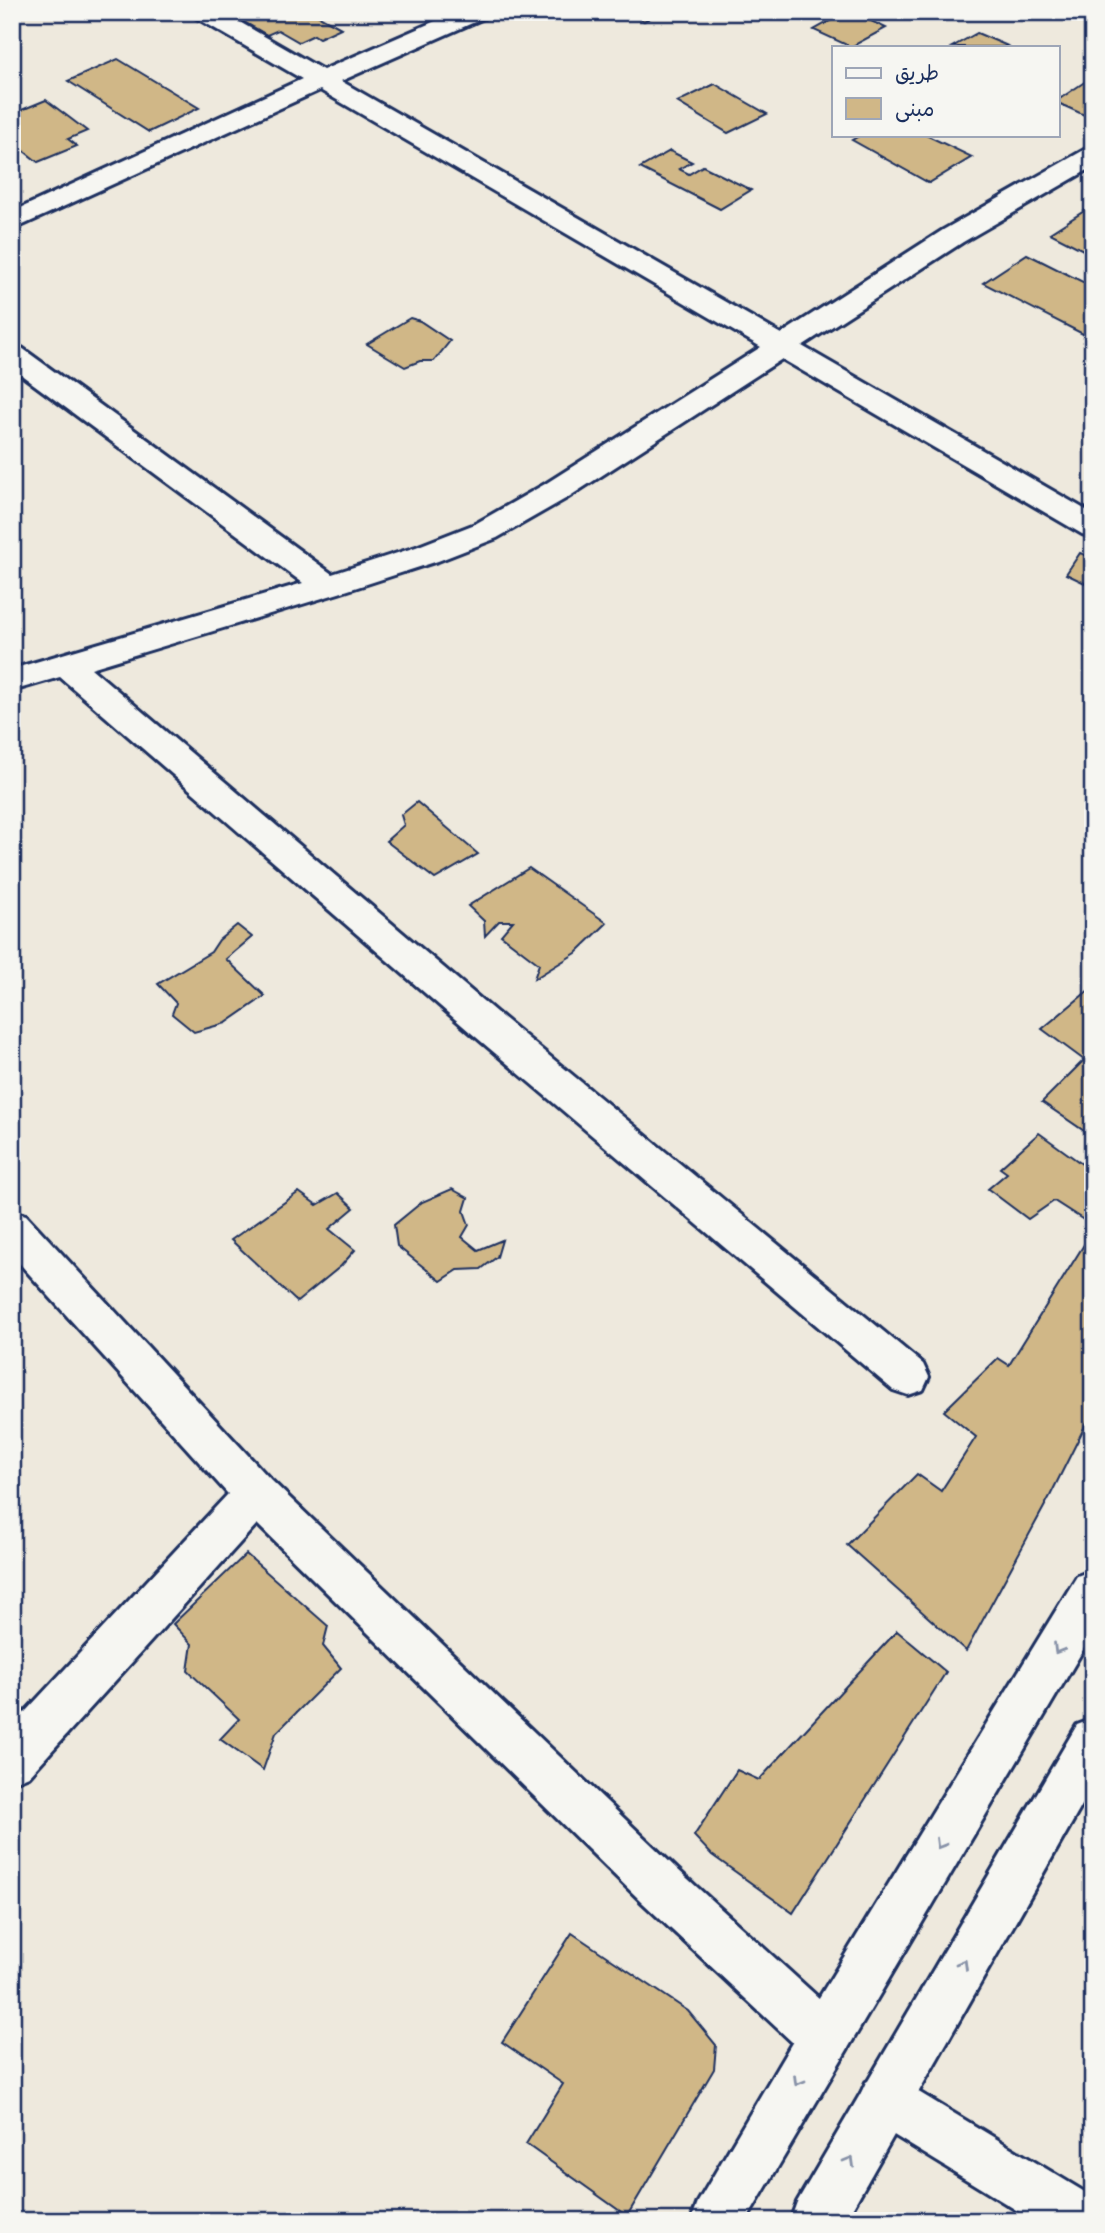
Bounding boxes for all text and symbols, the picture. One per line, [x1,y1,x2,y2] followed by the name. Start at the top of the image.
[832,46,1060,136] legend
[895,58,939,85] text: طريق
[895,94,934,123] text: مبنى
[1053,1641,1066,1654] one-way arrow
[936,1836,949,1849] one-way arrow
[955,1959,968,1972] one-way arrow
[794,2074,807,2087] one-way arrow
[841,2156,854,2169] one-way arrow

